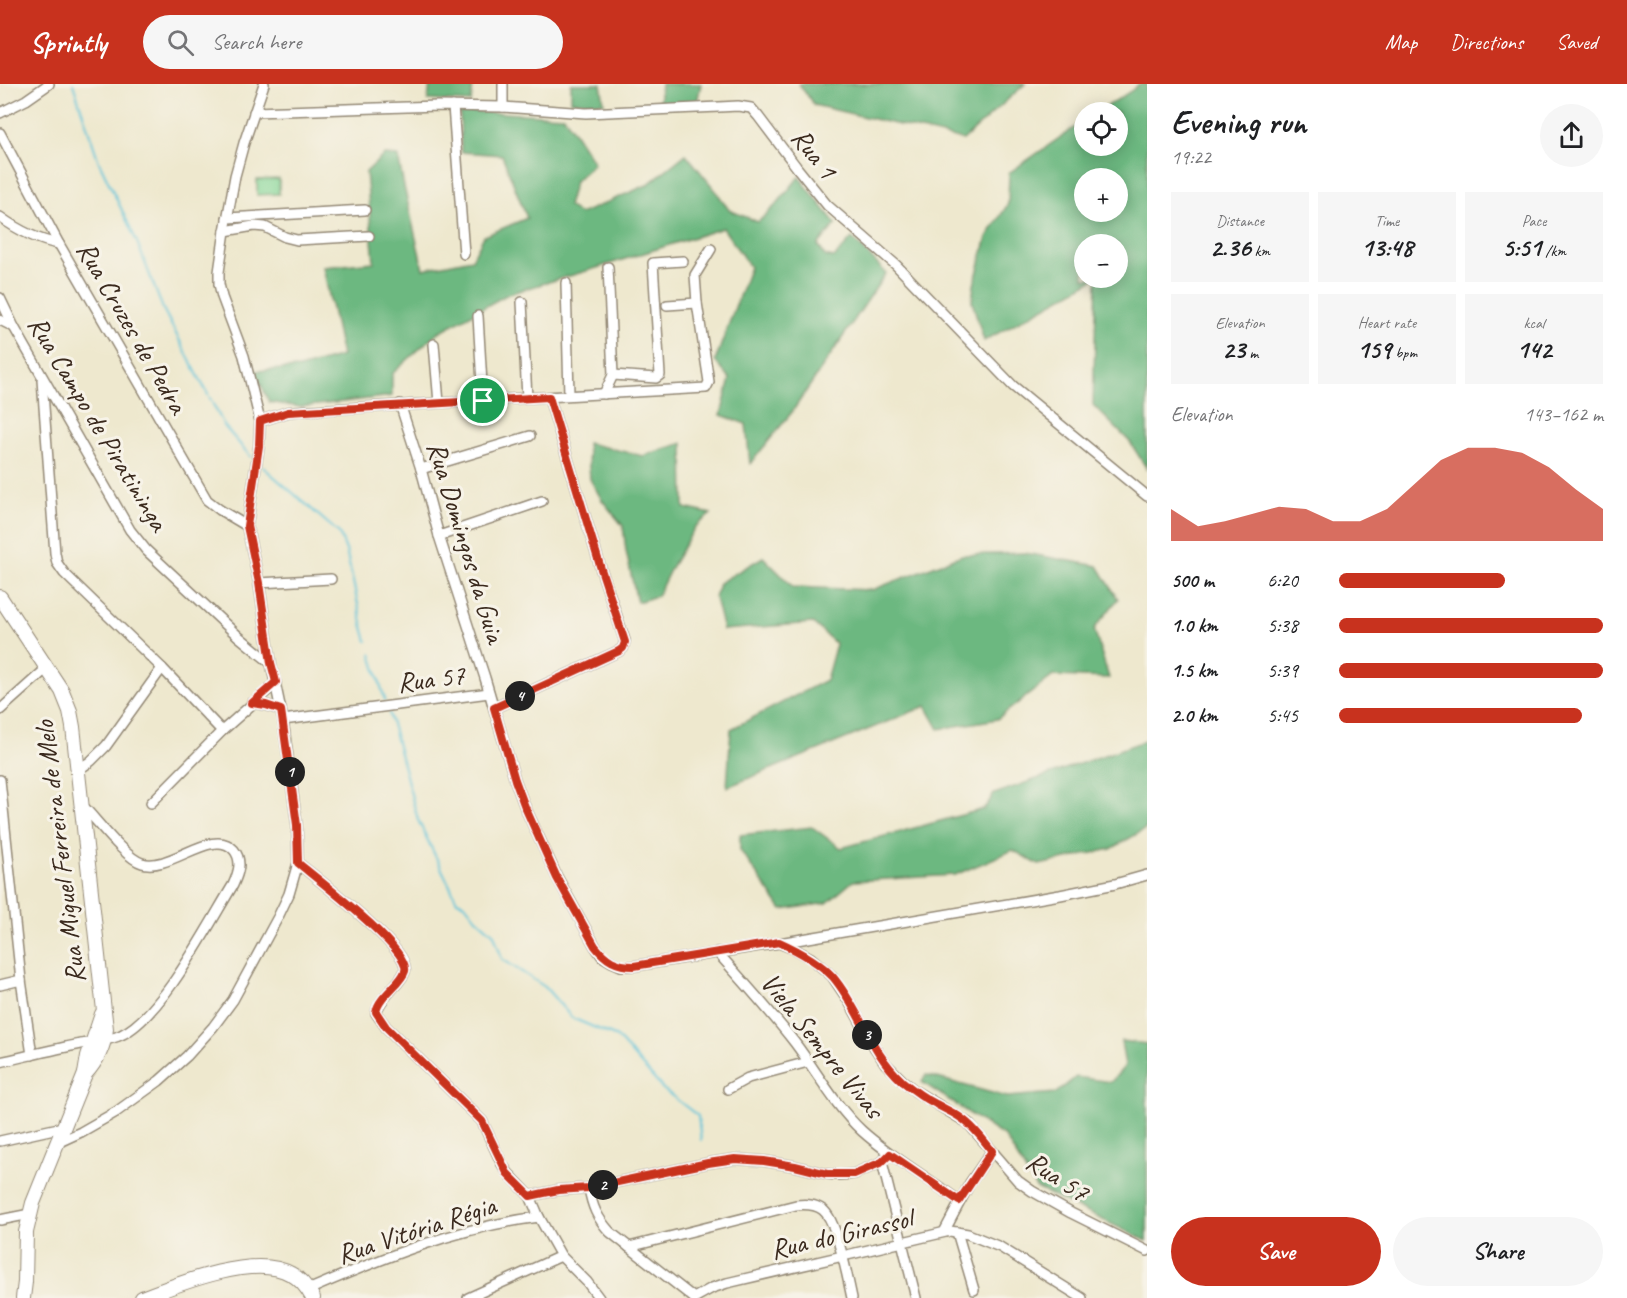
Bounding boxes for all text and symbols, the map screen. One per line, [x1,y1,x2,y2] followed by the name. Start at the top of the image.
[143,15,563,69] search box
[30,25,107,60] text: Sprintly
[164,26,197,59] icon: search
[212,28,301,56] text: Search here
[1385,29,1417,55] text: Map
[1450,29,1523,55] text: Directions
[1556,29,1597,55] text: Saved
[1171,101,1306,143] text: Evening run
[1074,102,1128,288] map controls
[1074,102,1128,156] button: locate
[1540,104,1603,167] button: share
[784,121,846,187] street label: Rua 1
[1171,145,1211,170] text: 19:22
[1074,168,1128,222] button: +
[1216,211,1264,231] text: Distance
[1375,211,1399,231] text: Time
[1522,211,1546,231] text: Pace
[1210,231,1251,264] text: 2.36
[1361,231,1413,264] text: 13:48
[1502,231,1541,264] text: 5:51
[1074,234,1128,288] button: −
[69,235,197,421] street label: Rua Cruzes de Pedra
[1251,241,1270,261] text: km
[1541,241,1566,261] text: /km
[21,309,178,539] street label: Rua Campo de Piratininga
[1215,313,1265,333] text: Elevation
[1358,313,1416,333] text: Heart rate
[1523,313,1545,333] text: kcal
[1222,333,1245,366] text: 23
[1357,333,1391,366] text: 159
[1516,333,1552,366] text: 142
[1245,343,1258,363] text: m
[1391,343,1417,363] text: bpm
[457,375,508,426] pin
[466,384,499,417] icon: arrive
[1171,402,1233,427] text: Elevation
[1524,402,1603,427] text: 143–162 m
[419,437,514,649] street label: Rua Domingos da Guia
[1171,568,1214,593] text: 500 m
[1267,568,1298,593] text: 6:20
[1171,613,1218,638] text: 1.0 km
[1267,613,1298,638] text: 5:38
[395,657,468,700] street label: Rua 57
[1171,658,1217,683] text: 1.5 km
[1267,658,1298,683] text: 5:39
[505,681,535,711] pin: 4
[516,686,524,706] text: 4
[1171,703,1218,728] text: 2.0 km
[1267,703,1298,728] text: 5:45
[26,717,93,985] street label: Rua Miguel Ferreira de Melo
[275,757,305,787] pin: 1
[286,762,294,782] text: 1
[753,965,894,1127] street label: Viela Sempre Vivas
[852,1020,882,1050] pin: 3
[863,1025,871,1045] text: 3
[1020,1143,1097,1210] street label: Rua 57
[588,1170,618,1200] pin: 2
[599,1175,607,1195] text: 2
[332,1187,502,1272] street label: Rua Vitória Régia
[767,1199,921,1267] street label: Rua do Girassol
[1171,1217,1381,1286] button: Save
[1393,1217,1603,1286] button: Share

